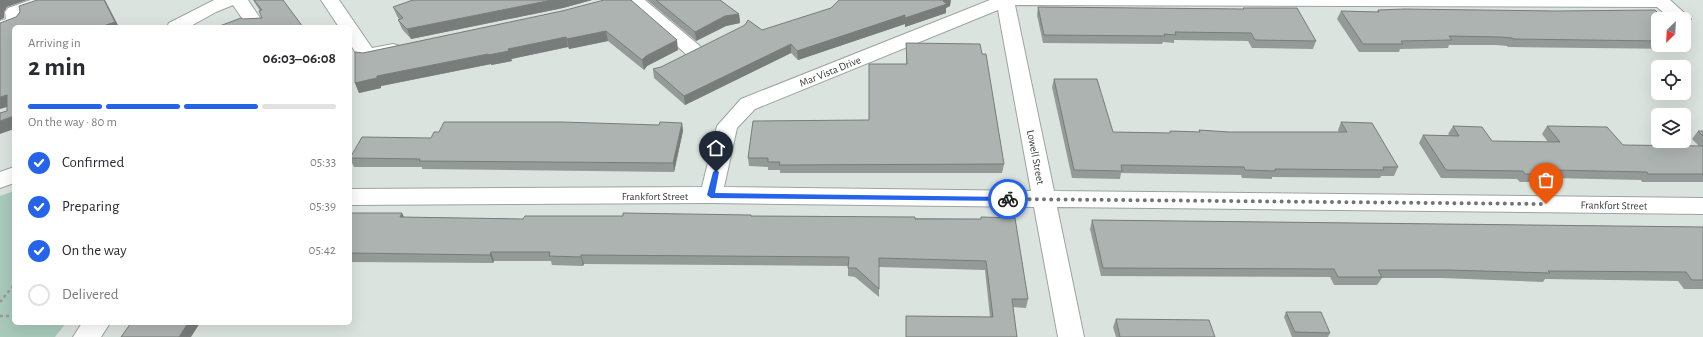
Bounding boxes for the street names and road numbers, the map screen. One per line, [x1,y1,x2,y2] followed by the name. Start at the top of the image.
[798,54,862,89] street label: Mar Vista Drive
[1025,129,1046,186] street label: Lowell Street
[622,191,689,202] street label: Frankfort Street
[1581,199,1648,212] street label: Frankfort Street

